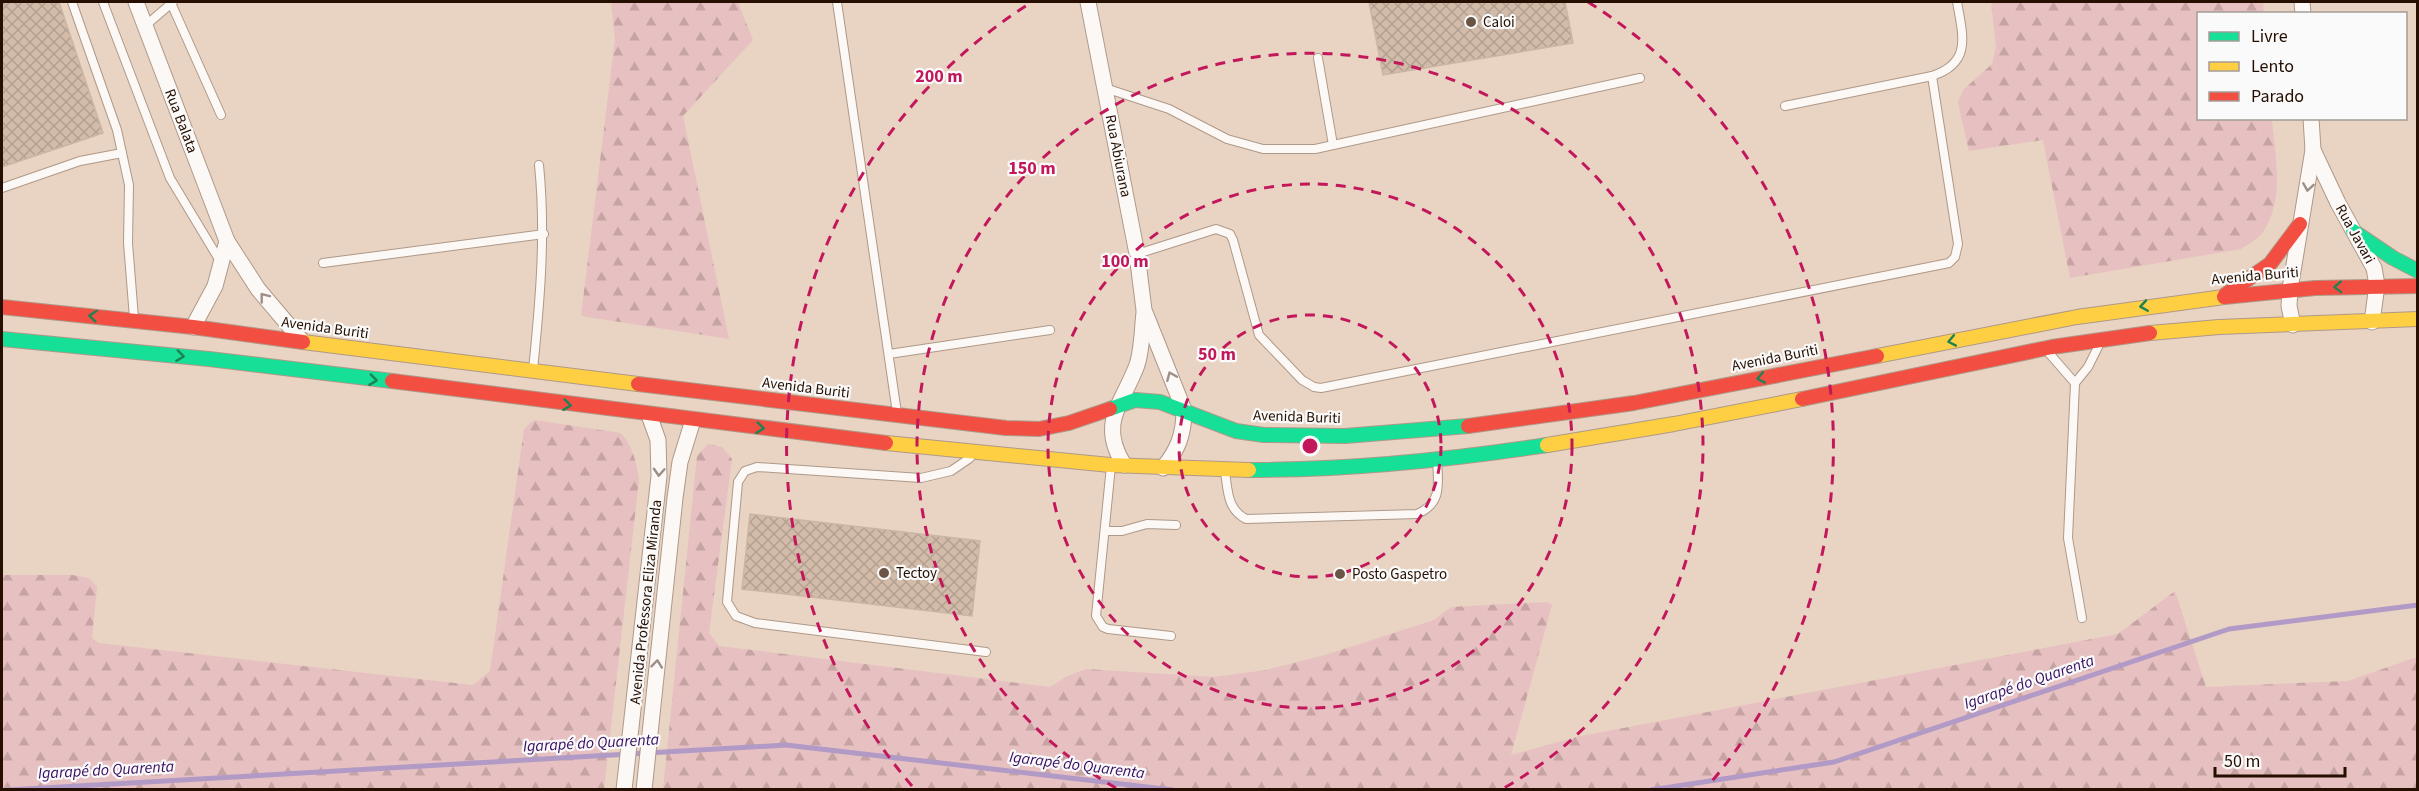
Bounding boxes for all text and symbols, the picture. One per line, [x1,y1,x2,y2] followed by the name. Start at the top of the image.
[1483,12,1515,33] place label: Caloi
[2197,12,2407,120] legend
[1464,15,1478,29] marker: Caloi
[2251,24,2288,49] text: Livre
[2251,54,2294,79] text: Lento
[915,64,963,89] text: 200 m
[2251,84,2304,109] text: Parado
[159,86,203,156] street label: Rua Balata
[1100,113,1136,199] street label: Rua Abiurana
[1008,156,1056,181] text: 150 m
[2302,182,2314,192] one-way arrow
[2330,200,2380,268] street label: Rua Javari
[1101,249,1149,274] text: 100 m
[2210,262,2300,290] street label: Avenida Buriti
[2334,280,2343,293] one-way arrow
[260,292,271,303] one-way arrow
[2140,300,2149,312] one-way arrow
[89,310,98,323] one-way arrow
[280,311,370,345] street label: Avenida Buriti
[1948,334,1958,347] one-way arrow
[1730,339,1820,377] street label: Avenida Buriti
[1198,342,1236,367] text: 50 m
[175,350,184,362] one-way arrow
[1166,371,1178,382] one-way arrow
[1756,371,1766,384] one-way arrow
[761,372,851,404] street label: Avenida Buriti
[369,373,378,385] one-way arrow
[562,398,571,410] one-way arrow
[1253,405,1341,429] street label: Avenida Buriti
[756,421,765,434] one-way arrow
[1300,436,1320,456] centre of rings
[653,467,666,476] one-way arrow
[625,499,667,705] street label: Avenida Professora Eliza Miranda
[896,563,937,584] place label: Tectoy
[1352,564,1447,585] place label: Posto Gaspetro
[877,566,891,580] marker: Tectoy
[1333,567,1347,581] marker: Posto Gaspetro
[1961,649,2097,715] water label: Igarapé do Quarenta
[650,659,662,668] one-way arrow
[522,728,660,758] water label: Igarapé do Quarenta
[2215,740,2346,778] scale bar
[1008,746,1146,784] water label: Igarapé do Quarenta
[2224,749,2260,774] text: 50 m
[37,755,175,785] water label: Igarapé do Quarenta

